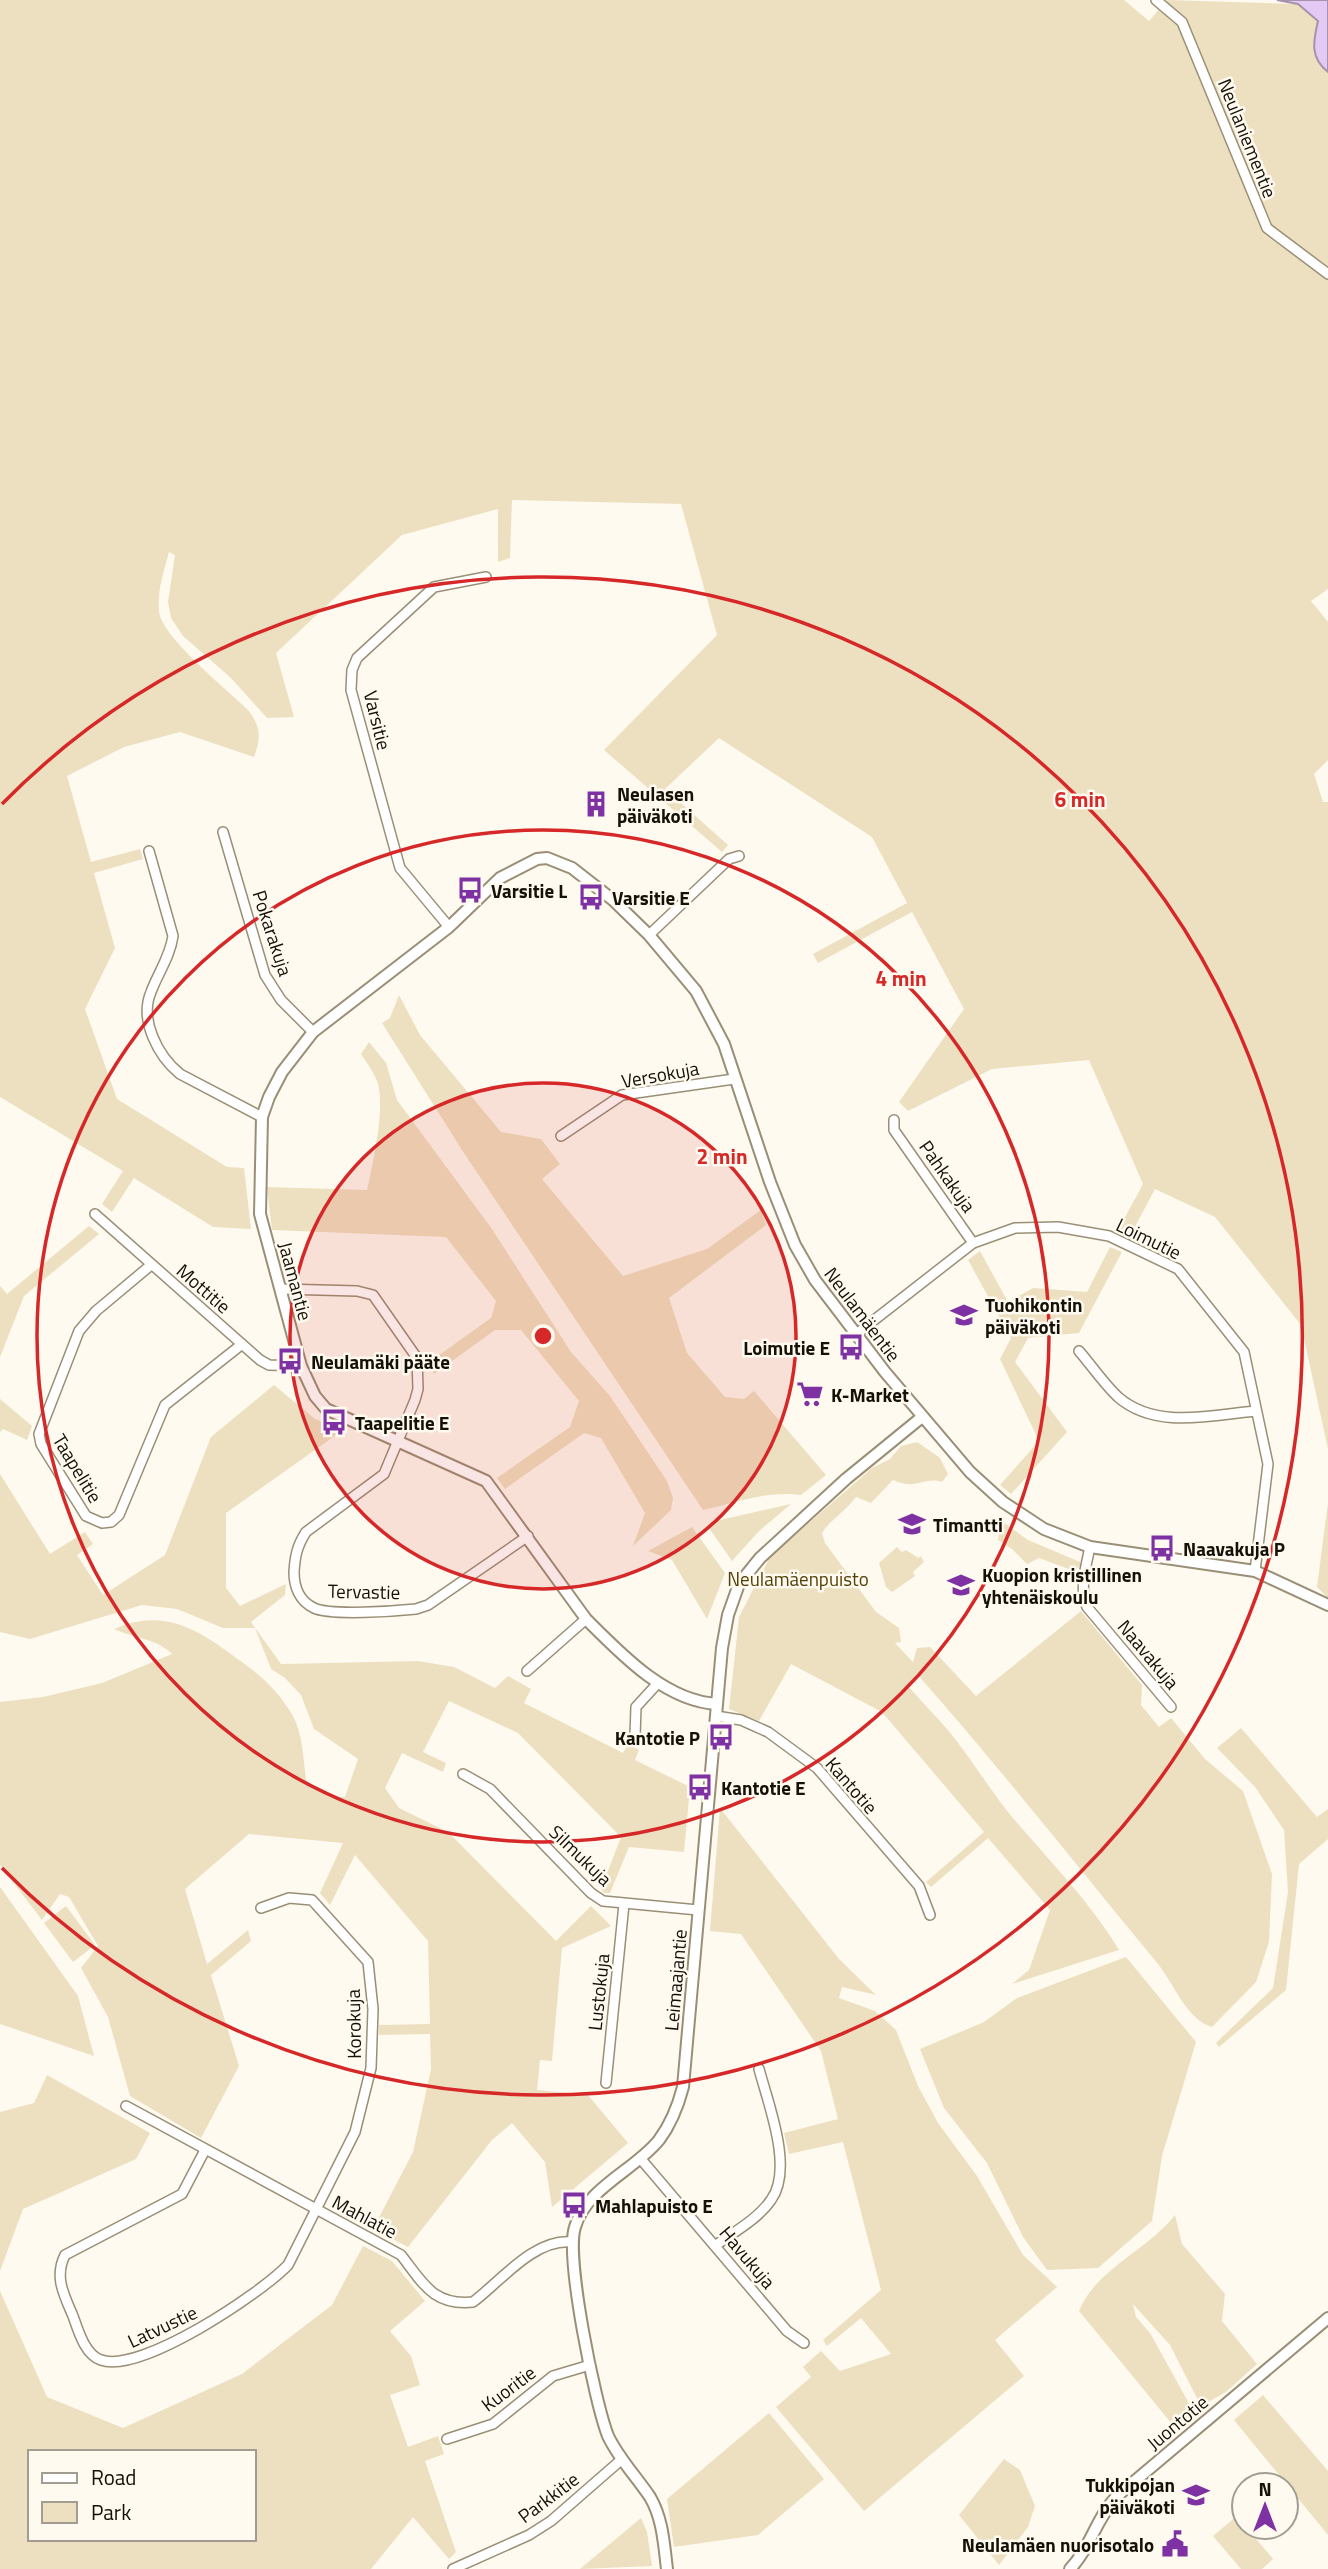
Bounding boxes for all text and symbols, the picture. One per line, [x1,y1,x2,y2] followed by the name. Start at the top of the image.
[1211,74,1285,202] street label: Neulaniementie
[357,687,399,753] street label: Varsitie
[617,779,694,830] place label: Neulasen päiväkoti
[1054,783,1106,815] text: 6 min
[581,789,611,819] building icon: Neulasen päiväkoti
[455,875,485,905] bus stop icon: Varsitie L
[491,876,567,905] place label: Varsitie L
[576,882,606,912] bus stop icon: Varsitie E
[612,883,690,912] place label: Varsitie E
[245,886,301,980] street label: Pokarakuja
[875,962,927,994] text: 4 min
[619,1053,702,1095] street label: Versokuja
[913,1134,984,1218] street label: Pahkakuja
[696,1140,748,1172] text: 2 min
[1111,1210,1187,1266] street label: Loimutie
[272,1238,320,1324] street label: Jaamantie
[170,1256,238,1320] street label: Mottitie
[818,1261,908,1367] street label: Neulamäentie
[985,1290,1083,1341] place label: Tuohikontin päiväkoti
[949,1300,979,1330] school or university icon: Tuohikontin päiväkoti
[531,1324,555,1348] centre of rings
[836,1332,866,1362] bus stop icon: Loimutie E
[743,1333,830,1362] place label: Loimutie E
[275,1346,305,1376] bus stop icon: Neulamäki pääte
[311,1347,450,1376] place label: Neulamäki pääte
[795,1379,825,1409] supermarket icon: K-Market
[831,1380,909,1409] place label: K-Market
[319,1407,349,1437] bus stop icon: Taapelitie E
[355,1408,449,1437] place label: Taapelitie E
[46,1428,110,1508] street label: Taapelitie
[897,1509,927,1539] school or university icon: Timantti
[933,1510,1003,1539] place label: Timantti
[1147,1533,1177,1563] bus stop icon: Naavakuja P
[1183,1534,1285,1563] place label: Naavakuja P
[982,1560,1142,1611] place label: Kuopion kristillinen yhtenäiskoulu
[727,1564,869,1593] park label: Neulamäenpuisto
[946,1570,976,1600] school or university icon: Kuopion kristillinen yhtenäiskoulu
[328,1576,400,1606] street label: Tervastie
[1111,1613,1187,1696] street label: Naavakuja
[706,1722,736,1752] bus stop icon: Kantotie P
[615,1723,700,1752] place label: Kantotie P
[819,1750,885,1820] street label: Kantotie
[685,1772,715,1802] bus stop icon: Kantotie E
[721,1773,806,1802] place label: Kantotie E
[543,1818,619,1893] street label: Silmukuja
[656,1928,694,2032] street label: Leimaajantie
[580,1951,617,2032] street label: Lustokuja
[338,1988,368,2059] street label: Korokuja
[327,2187,403,2245] street label: Mahlatie
[559,2190,589,2220] bus stop icon: Mahlapuisto E
[595,2191,713,2220] place label: Mahlapuisto E
[713,2219,783,2295] street label: Havukuja
[122,2297,202,2355] street label: Latvustie
[475,2358,541,2418] street label: Kuoritie
[1140,2387,1214,2457] street label: Juontotie
[28,2450,256,2541] legend
[91,2461,136,2493] text: Road
[511,2464,585,2530] street label: Parkkitie
[1085,2470,1175,2521] place label: Tukkipojan päiväkoti
[1230,2471,1300,2541] north arrow
[1258,2474,1272,2503] text: N
[1181,2480,1211,2510] school or university icon: Tukkipojan päiväkoti
[91,2496,131,2528] text: Park
[1160,2529,1190,2559] public building icon: Neulamäen nuorisotalo
[962,2530,1154,2559] place label: Neulamäen nuorisotalo

